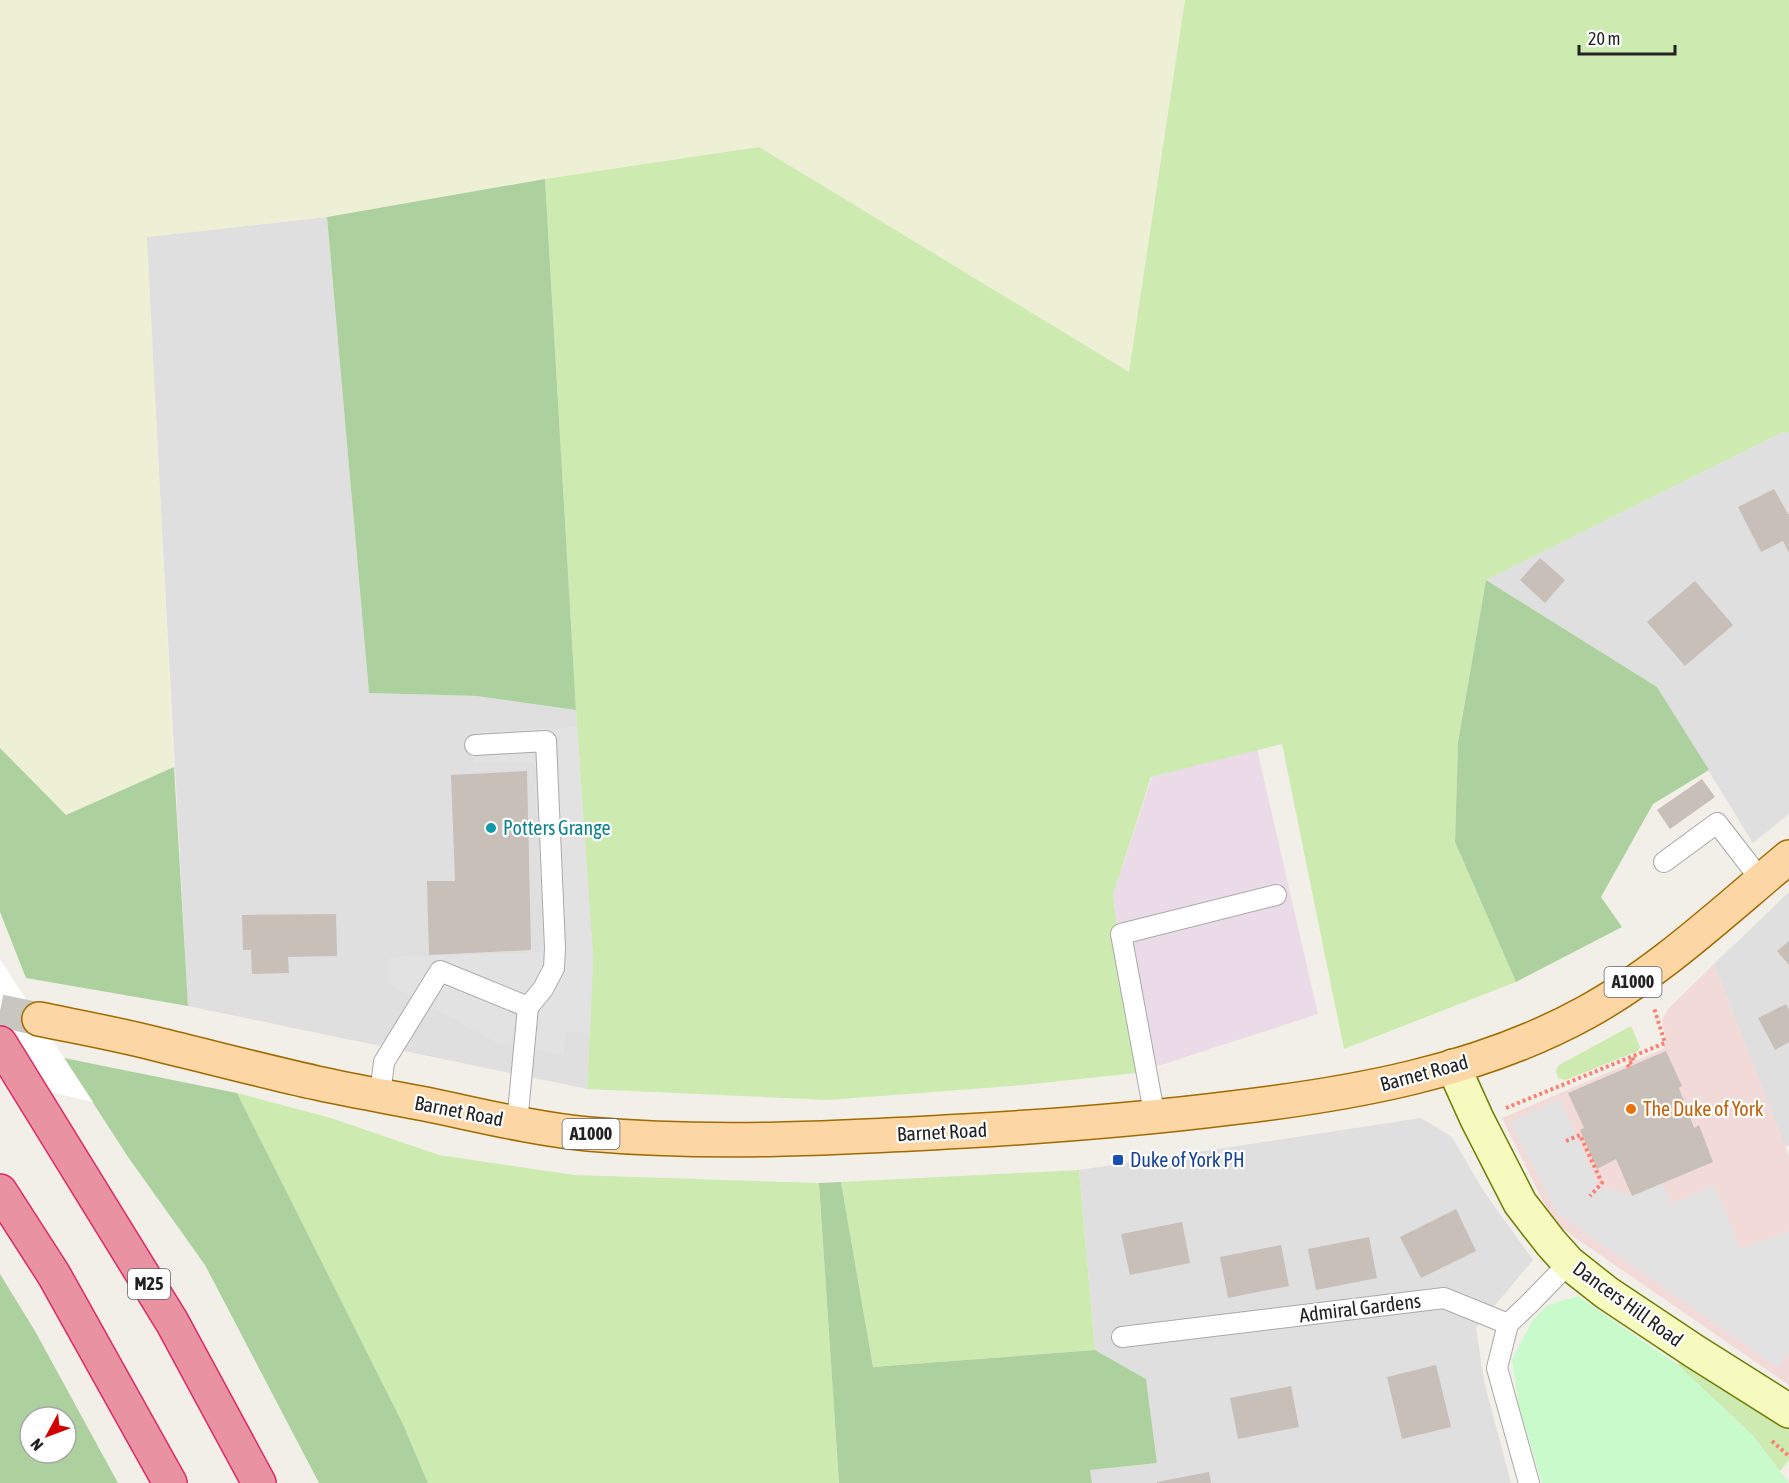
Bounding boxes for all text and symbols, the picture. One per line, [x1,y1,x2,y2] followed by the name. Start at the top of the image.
[1579,18,1675,56] scale bar
[1588,28,1620,49] text: 20 m
[503,816,610,839] place label: Potters Grange
[484,821,498,835] marker: Potters Grange
[1604,967,1662,997] road number: A1000
[1377,1050,1470,1095] street label: Barnet Road
[413,1091,506,1130] street label: Barnet Road
[1643,1097,1764,1120] place label: The Duke of York
[1624,1102,1638,1116] marker: The Duke of York
[896,1118,988,1145] street label: Barnet Road
[562,1119,620,1149] road number: A1000
[1130,1148,1245,1171] place label: Duke of York PH
[1111,1153,1125,1167] marker: Duke of York PH
[1569,1256,1688,1351] street label: Dancers Hill Road
[128,1269,170,1299] road number: M25
[1298,1289,1422,1326] street label: Admiral Gardens
[18,1405,78,1465] north arrow
[27,1435,47,1454] text: N

